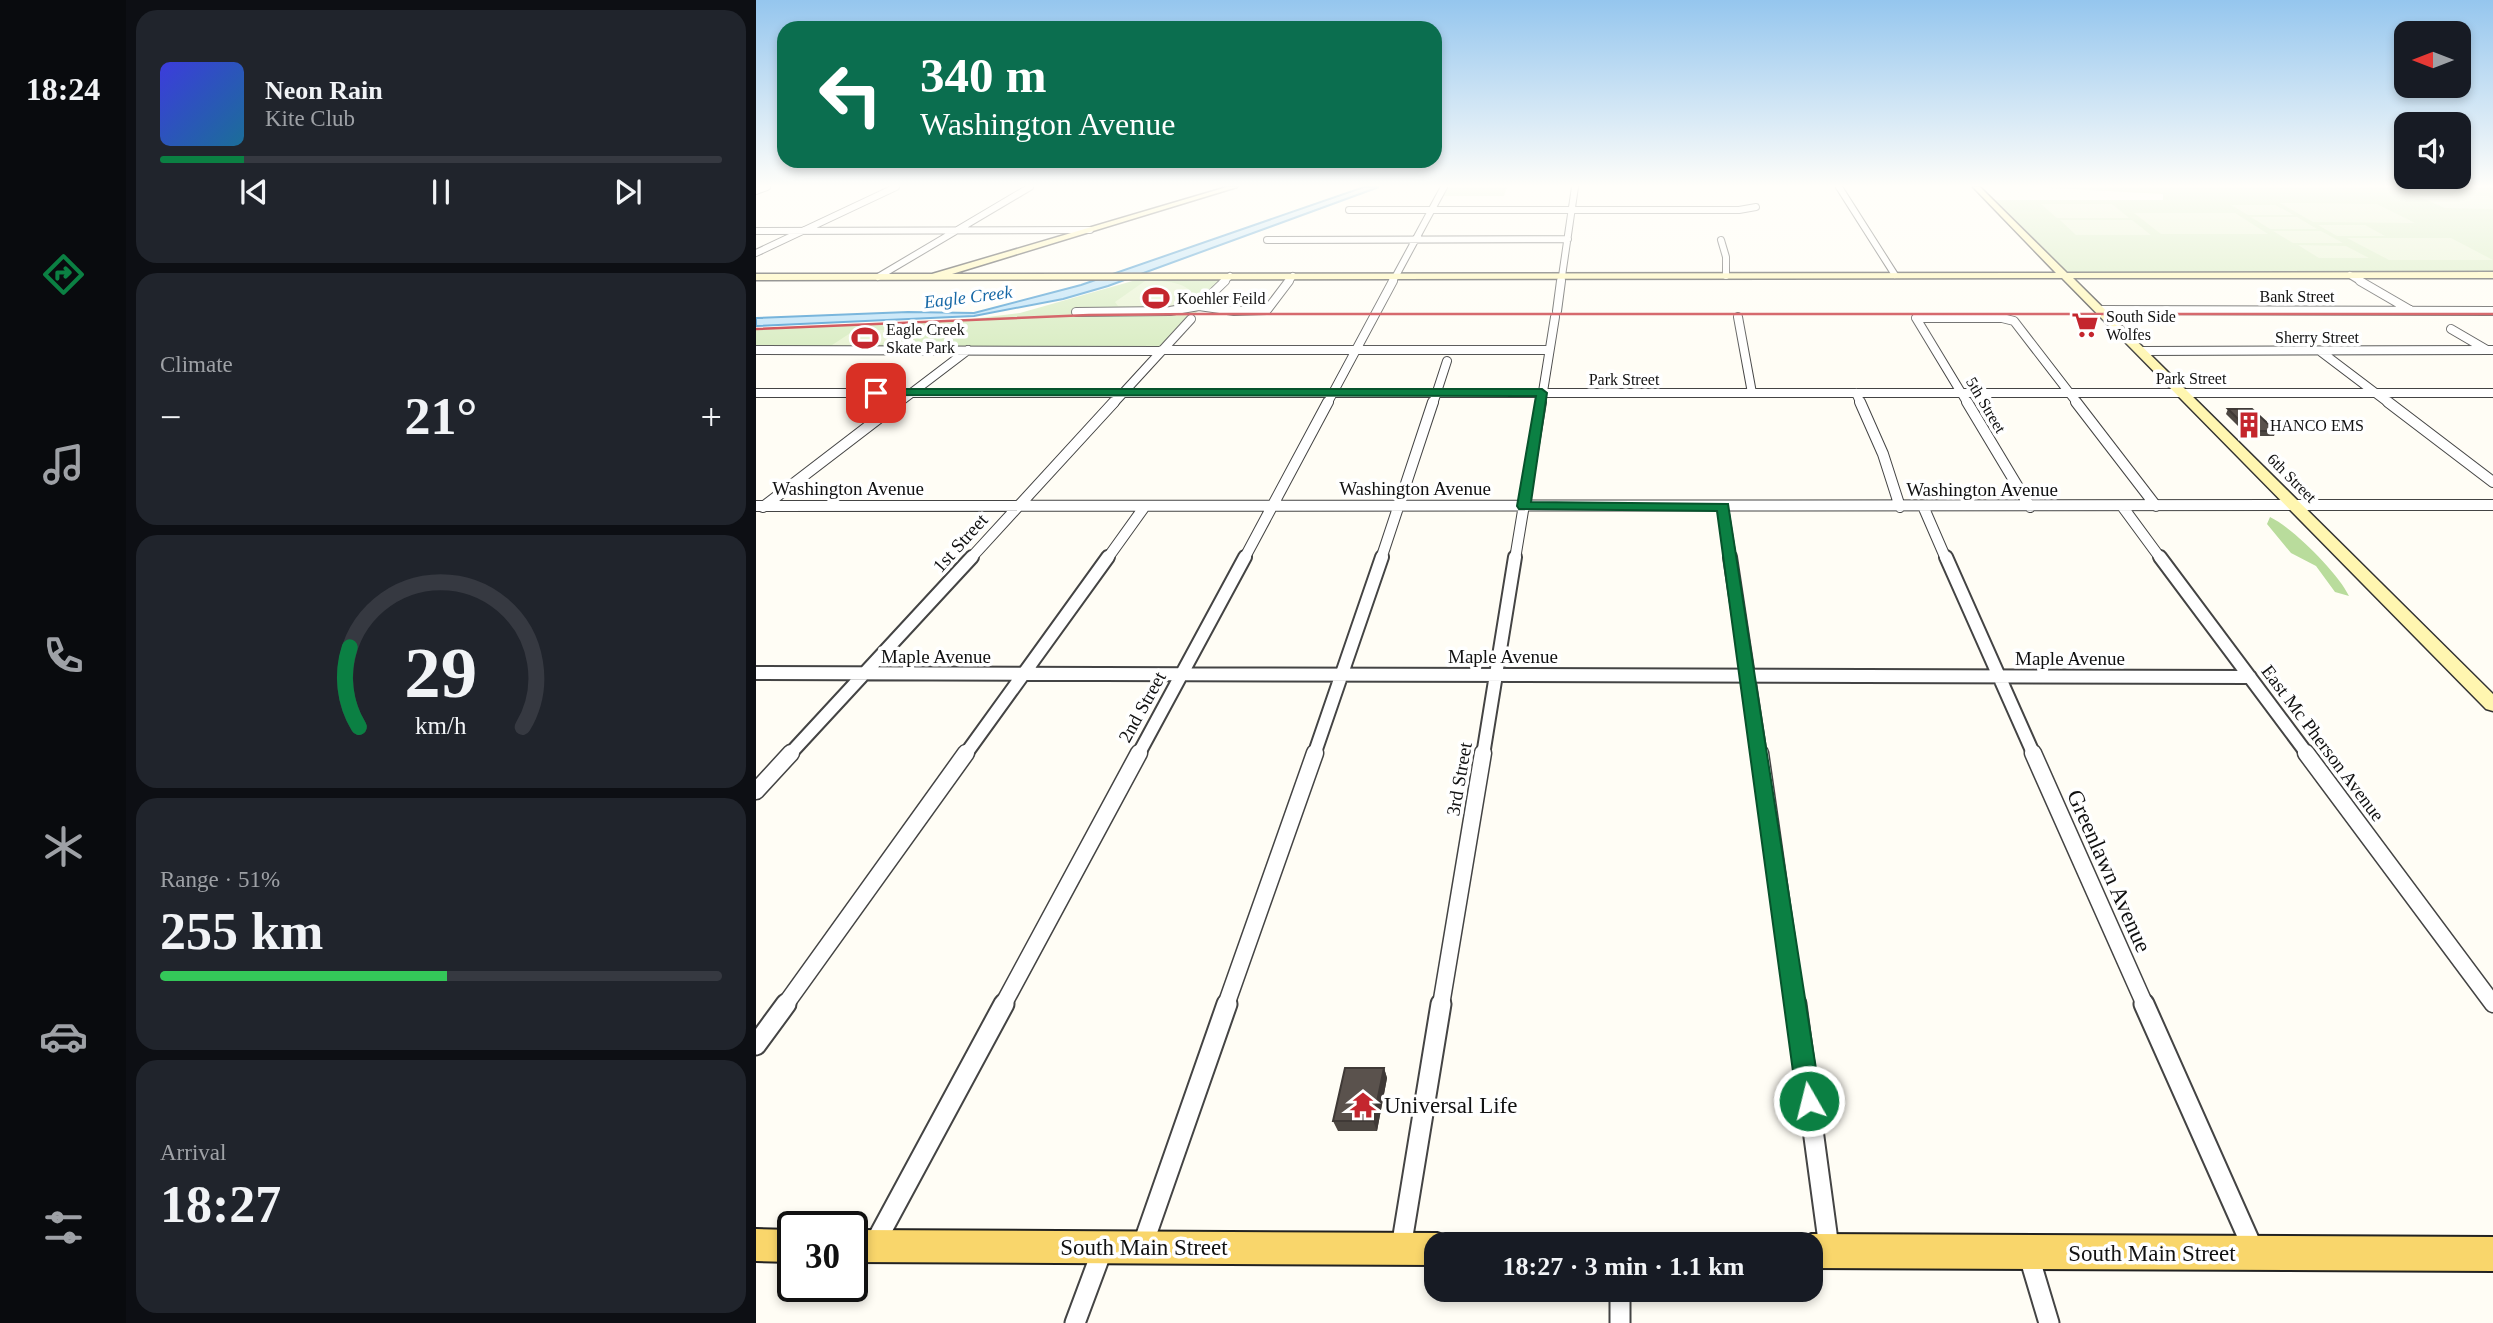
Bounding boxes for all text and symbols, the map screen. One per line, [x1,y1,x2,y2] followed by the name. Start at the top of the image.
[2394,21,2471,98] north arrow
[2394,21,2471,189] map controls
[920,48,1047,103] text: 340 m
[805,49,896,140] icon: left
[26,71,100,107] text: 18:24
[265,76,383,105] text: Neon Rain
[265,106,355,131] text: Kite Club
[920,106,1175,142] text: Washington Avenue
[2394,112,2471,189] button: sound
[235,173,273,211] icon: previous
[422,173,460,211] icon: pause
[609,173,647,211] icon: next
[39,250,88,299] icon: directions
[922,282,1014,312] water label: Eagle Creek
[1141,283,1171,313] sports icon: Koehler Feild
[2259,288,2335,305] street label: Bank Street
[1177,290,1265,307] place label: Koehler Feild
[2106,308,2176,343] place label: South Side Wolfes
[2070,310,2100,340] supermarket icon: South Side Wolfes
[886,321,965,356] place label: Eagle Creek Skate Park
[850,323,880,353] sports icon: Eagle Creek Skate Park
[2275,329,2360,347] street label: Sherry Street
[160,352,233,377] text: Climate
[846,363,906,423] pin
[2156,370,2227,387] street label: Park Street
[1589,371,1660,388] street label: Park Street
[857,374,895,412] icon: arrive
[1963,374,2009,436] street label: 5th Street
[405,388,477,445] text: 21°
[160,396,181,438] text: −
[701,396,722,438] text: +
[2234,410,2264,440] building icon: HANCO EMS
[2270,417,2364,434] place label: HANCO EMS
[39,440,88,489] icon: music
[2264,450,2320,506] street label: 6th Street
[772,478,924,499] street label: Washington Avenue
[1339,478,1491,499] street label: Washington Avenue
[1906,479,2058,500] street label: Washington Avenue
[928,509,992,577] street label: 1st Street
[39,631,88,680] icon: phone
[405,633,477,714] text: 29
[881,646,991,667] street label: Maple Avenue
[1448,646,1558,667] street label: Maple Avenue
[2015,648,2125,669] street label: Maple Avenue
[2257,661,2389,825] street label: East Mc Pherson Avenue
[1114,667,1170,746] street label: 2nd Street
[415,712,467,739] text: km/h
[1442,740,1476,817] street label: 3rd Street
[2062,786,2156,956] street label: Greenlawn Avenue
[39,822,88,871] icon: climate
[160,867,280,892] text: Range · 51%
[160,903,323,960] text: 255 km
[39,1012,88,1061] icon: car
[1772,1064,1846,1138] position arrow
[1348,1090,1378,1120] temple icon: Universal Life
[1384,1093,1517,1118] place label: Universal Life
[160,1140,226,1165] text: Arrival
[160,1176,281,1233] text: 18:27
[39,1203,88,1252] icon: filters
[777,1211,868,1302] speed limit sign: 30
[1060,1235,1228,1260] street label: South Main Street
[2068,1241,2236,1266] street label: South Main Street
[1503,1252,1744,1281] text: 18:27 · 3 min · 1.1 km

